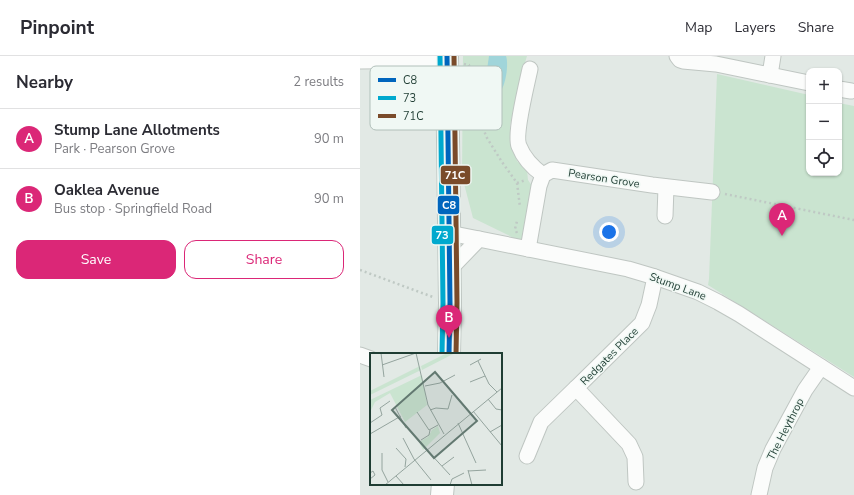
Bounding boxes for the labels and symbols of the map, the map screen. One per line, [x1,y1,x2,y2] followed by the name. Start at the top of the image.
[370,66,502,130] legend
[403,73,417,88] text: C8
[403,91,416,106] text: 73
[403,109,424,124] text: 71C
[440,165,471,185] line badge: 71C
[567,165,641,192] street label: Pearson Grove
[445,168,466,183] text: 71C
[437,195,460,215] line badge: C8
[442,198,456,213] text: C8
[769,203,795,236] pin: A
[599,222,619,242] your location
[431,225,454,245] line badge: 73
[435,228,449,243] text: 73
[647,269,708,304] street label: Stump Lane
[436,305,462,338] pin: B
[577,324,642,389] street label: Redgates Place
[370,353,502,485] inset map
[763,396,808,463] street label: The Heythrop

